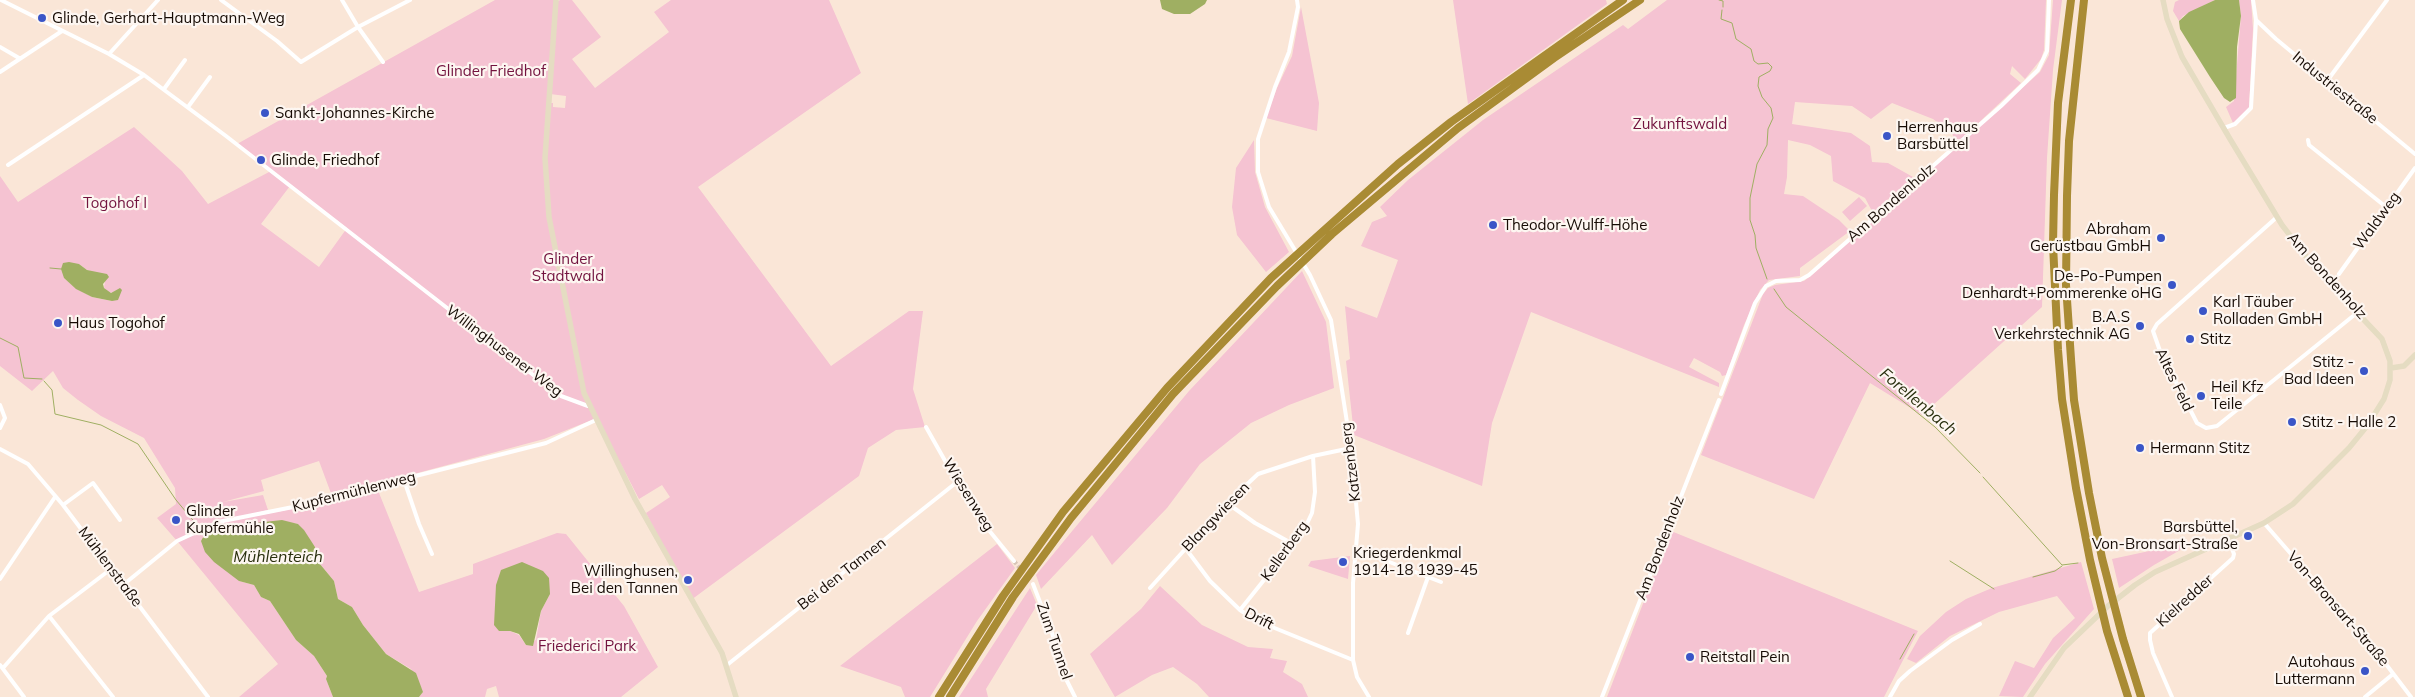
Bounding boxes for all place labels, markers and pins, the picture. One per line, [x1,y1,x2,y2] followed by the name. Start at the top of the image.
[52,9,285,27] place label: Glinde, Gerhart-Hauptmann-Weg
[36,12,48,24] marker: Glinde, Gerhart-Hauptmann-Weg
[275,104,434,122] place label: Sankt-Johannes-Kirche
[259,107,271,119] marker: Sankt-Johannes-Kirche
[1897,118,1978,153] place label: Herrenhaus Barsbüttel
[1881,130,1893,142] marker: Herrenhaus Barsbüttel
[271,151,379,169] place label: Glinde, Friedhof
[255,154,267,166] marker: Glinde, Friedhof
[1503,216,1647,234] place label: Theodor-Wulff-Höhe
[1487,219,1499,231] marker: Theodor-Wulff-Höhe
[2030,220,2151,255] place label: Abraham Gerüstbau GmbH
[2155,232,2167,244] marker: Abraham Gerüstbau GmbH
[1962,267,2162,302] place label: De-Po-Pumpen Denhardt+Pommerenke oHG
[2166,279,2178,291] marker: De-Po-Pumpen Denhardt+Pommerenke oHG
[2213,293,2322,328] place label: Karl Täuber Rolladen GmbH
[2197,305,2209,317] marker: Karl Täuber Rolladen GmbH
[1994,308,2130,343] place label: B.A.S Verkehrstechnik AG
[68,314,165,332] place label: Haus Togohof
[52,317,64,329] marker: Haus Togohof
[2134,320,2146,332] marker: B.A.S Verkehrstechnik AG
[2200,330,2231,348] place label: Stitz
[2184,333,2196,345] marker: Stitz
[2284,353,2354,388] place label: Stitz - Bad Ideen
[2358,365,2370,377] marker: Stitz - Bad Ideen
[2211,378,2264,413] place label: Heil Kfz Teile
[2195,390,2207,402] marker: Heil Kfz Teile
[2302,413,2396,431] place label: Stitz - Halle 2
[2286,416,2298,428] marker: Stitz - Halle 2
[2150,439,2250,457] place label: Hermann Stitz
[2134,442,2146,454] marker: Hermann Stitz
[186,502,274,537] place label: Glinder Kupfermühle
[170,514,182,526] marker: Glinder Kupfermühle
[2092,518,2238,553] place label: Barsbüttel, Von-Bronsart-Straße
[2242,530,2254,542] marker: Barsbüttel, Von-Bronsart-Straße
[1353,544,1478,579] place label: Kriegerdenkmal 1914-18 1939-45
[1337,556,1349,568] marker: Kriegerdenkmal 1914-18 1939-45
[571,562,678,597] place label: Willinghusen, Bei den Tannen
[682,574,694,586] marker: Willinghusen, Bei den Tannen
[1700,648,1790,666] place label: Reitstall Pein
[1684,651,1696,663] marker: Reitstall Pein
[2275,653,2355,688] place label: Autohaus Luttermann
[2359,665,2371,677] marker: Autohaus Luttermann

